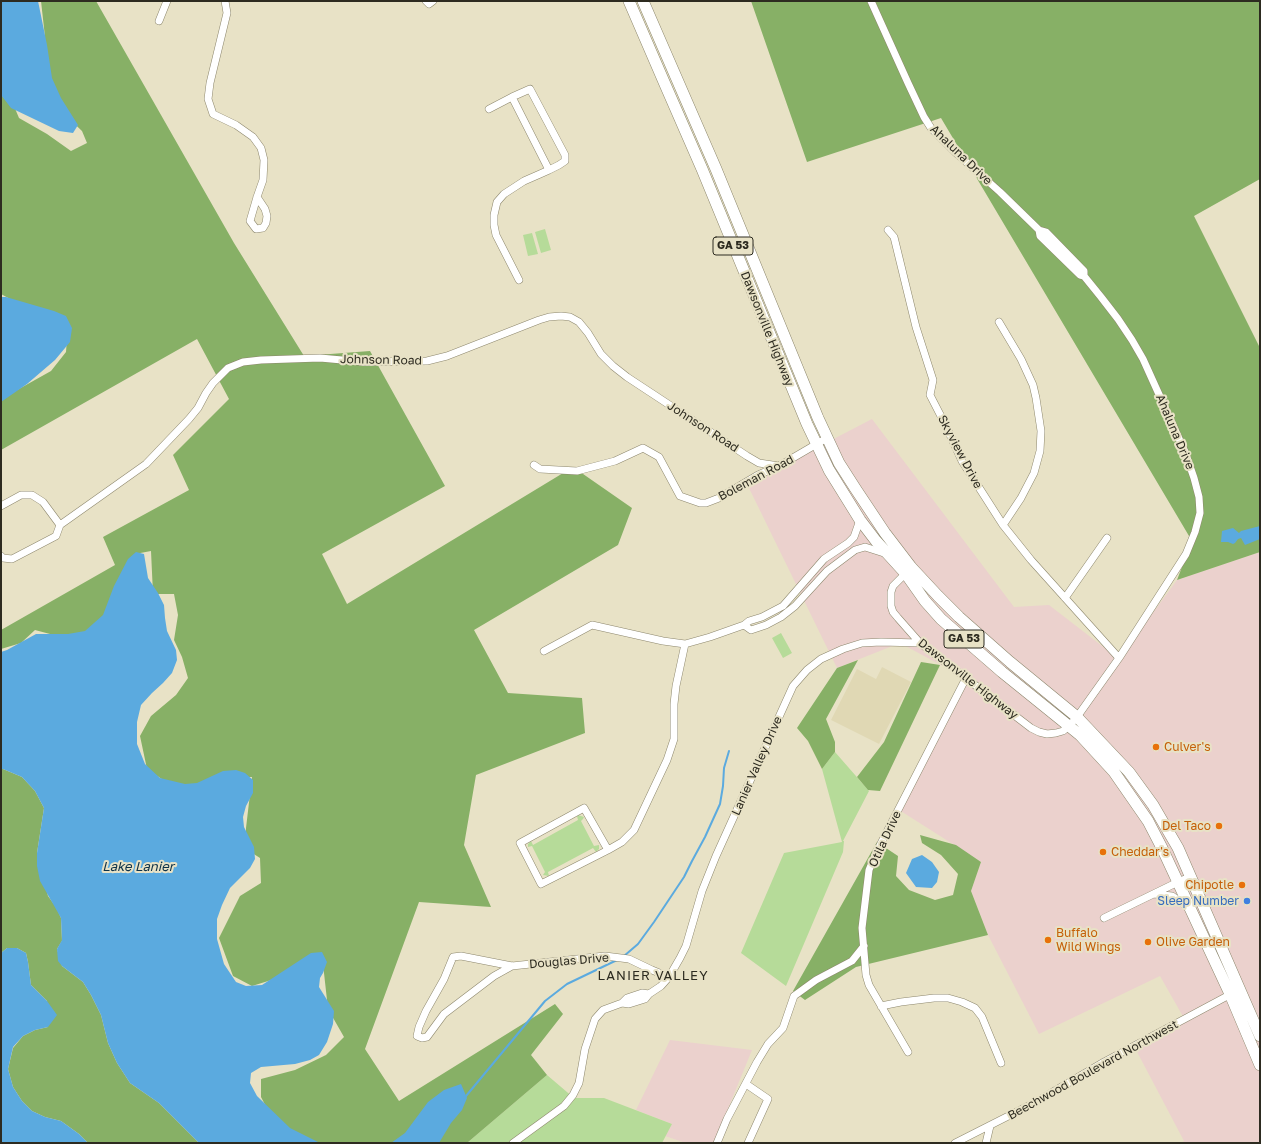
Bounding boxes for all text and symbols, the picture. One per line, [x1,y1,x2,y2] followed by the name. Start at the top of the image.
[927,122,995,188] street label: Ahaluna Drive
[713,237,753,255] road number: GA 53
[737,269,797,389] street label: Dawsonville Highway
[340,352,422,368] street label: Johnson Road
[1153,392,1197,472] street label: Ahaluna Drive
[665,399,741,455] street label: Johnson Road
[935,413,985,491] street label: Skyview Drive
[716,452,796,504] street label: Boleman Road
[944,630,984,648] road number: GA 53
[915,636,1021,722] street label: Dawsonville Highway
[729,714,785,818] street label: Lanier Valley Drive
[1164,740,1211,754] place label: Culver's
[1151,742,1161,752] marker: Culver's
[866,809,904,869] street label: Otila Drive
[1162,819,1211,833] place label: Del Taco
[1214,821,1224,831] marker: Del Taco
[1111,845,1169,859] place label: Cheddar's
[1098,847,1108,857] marker: Cheddar's
[102,859,174,875] water label: Lake Lanier
[1185,878,1234,892] place label: Chipotle
[1237,880,1247,890] marker: Chipotle
[1157,894,1239,908] place label: Sleep Number
[1242,896,1252,906] marker: Sleep Number
[1056,926,1121,954] place label: Buffalo Wild Wings
[1043,935,1053,945] marker: Buffalo Wild Wings
[1156,935,1230,949] place label: Olive Garden
[1143,937,1153,947] marker: Olive Garden
[529,950,609,972] street label: Douglas Drive
[598,968,708,984] district label: LANIER VALLEY
[1005,1017,1181,1123] street label: Beechwood Boulevard Northwest

